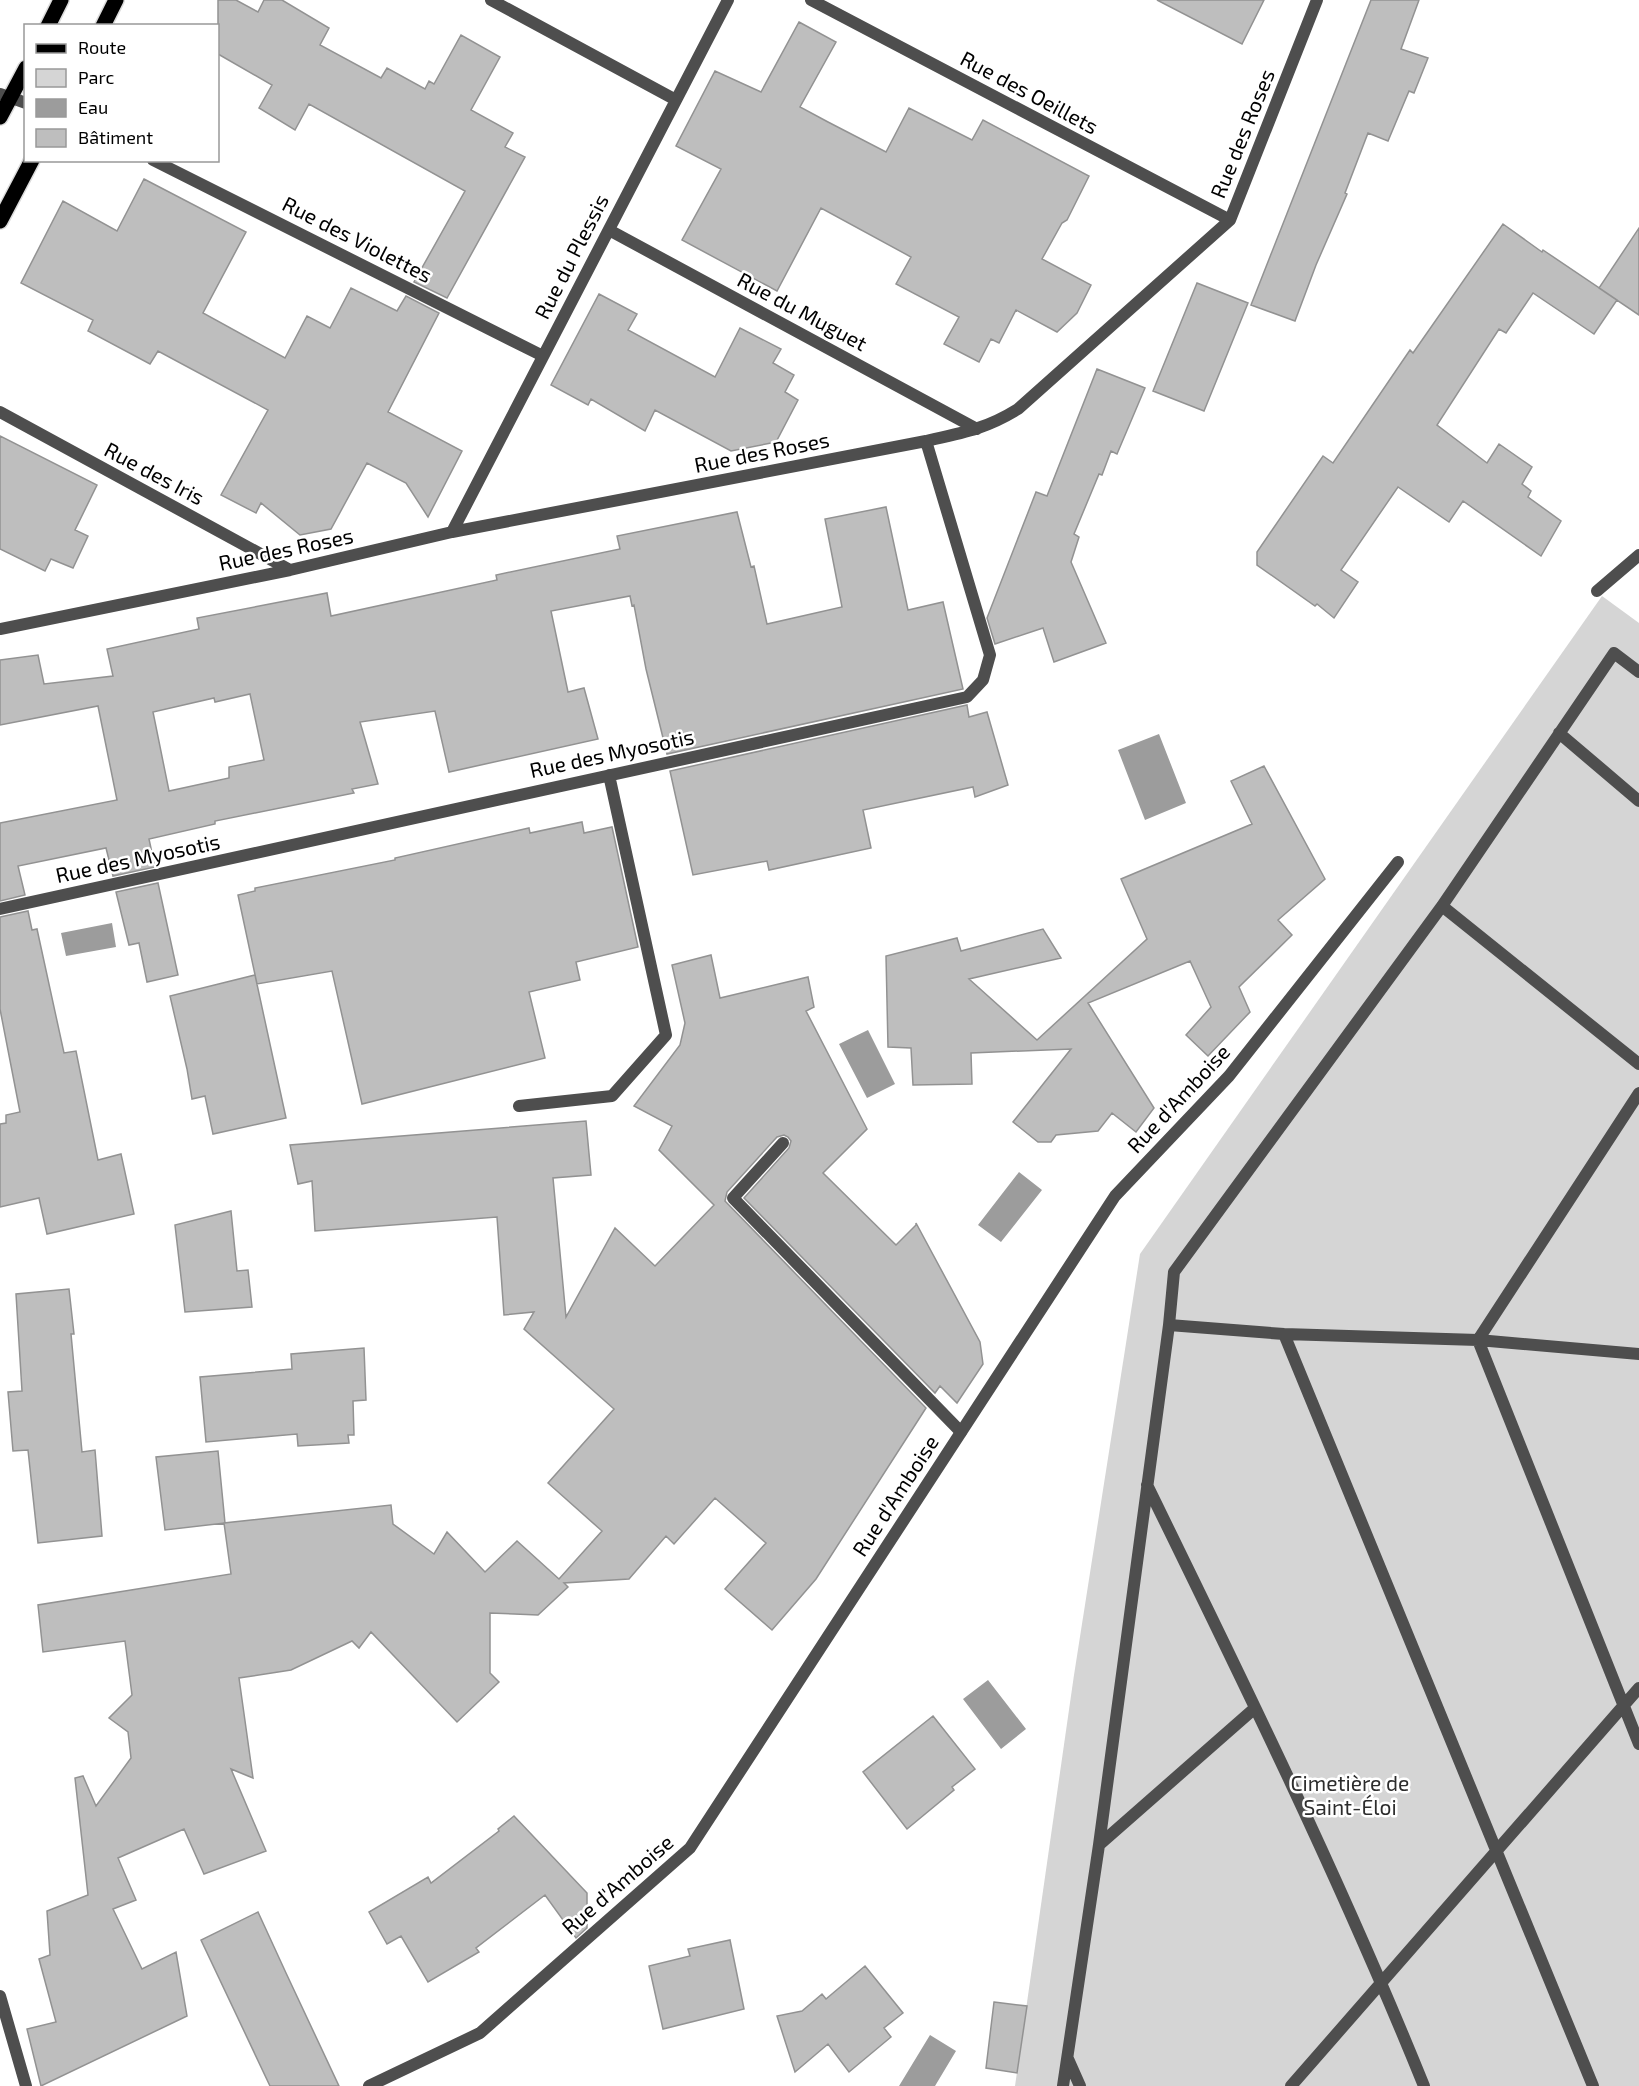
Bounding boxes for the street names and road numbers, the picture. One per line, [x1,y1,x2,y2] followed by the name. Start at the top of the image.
[957,45,1103,139] street label: Rue des Oeillets
[1204,65,1279,202] street label: Rue des Roses
[279,190,437,287] street label: Rue des Violettes
[528,190,613,323] street label: Rue du Plessis
[734,266,872,355] street label: Rue du Muguet
[692,426,831,477] street label: Rue des Roses
[101,436,209,509] street label: Rue des Iris
[216,522,355,575] street label: Rue des Roses
[527,723,696,782] street label: Rue des Myosotis
[53,828,222,887] street label: Rue des Myosotis
[1121,1039,1234,1157] street label: Rue d'Amboise
[846,1430,943,1560] street label: Rue d'Amboise
[556,1829,678,1939] street label: Rue d'Amboise

